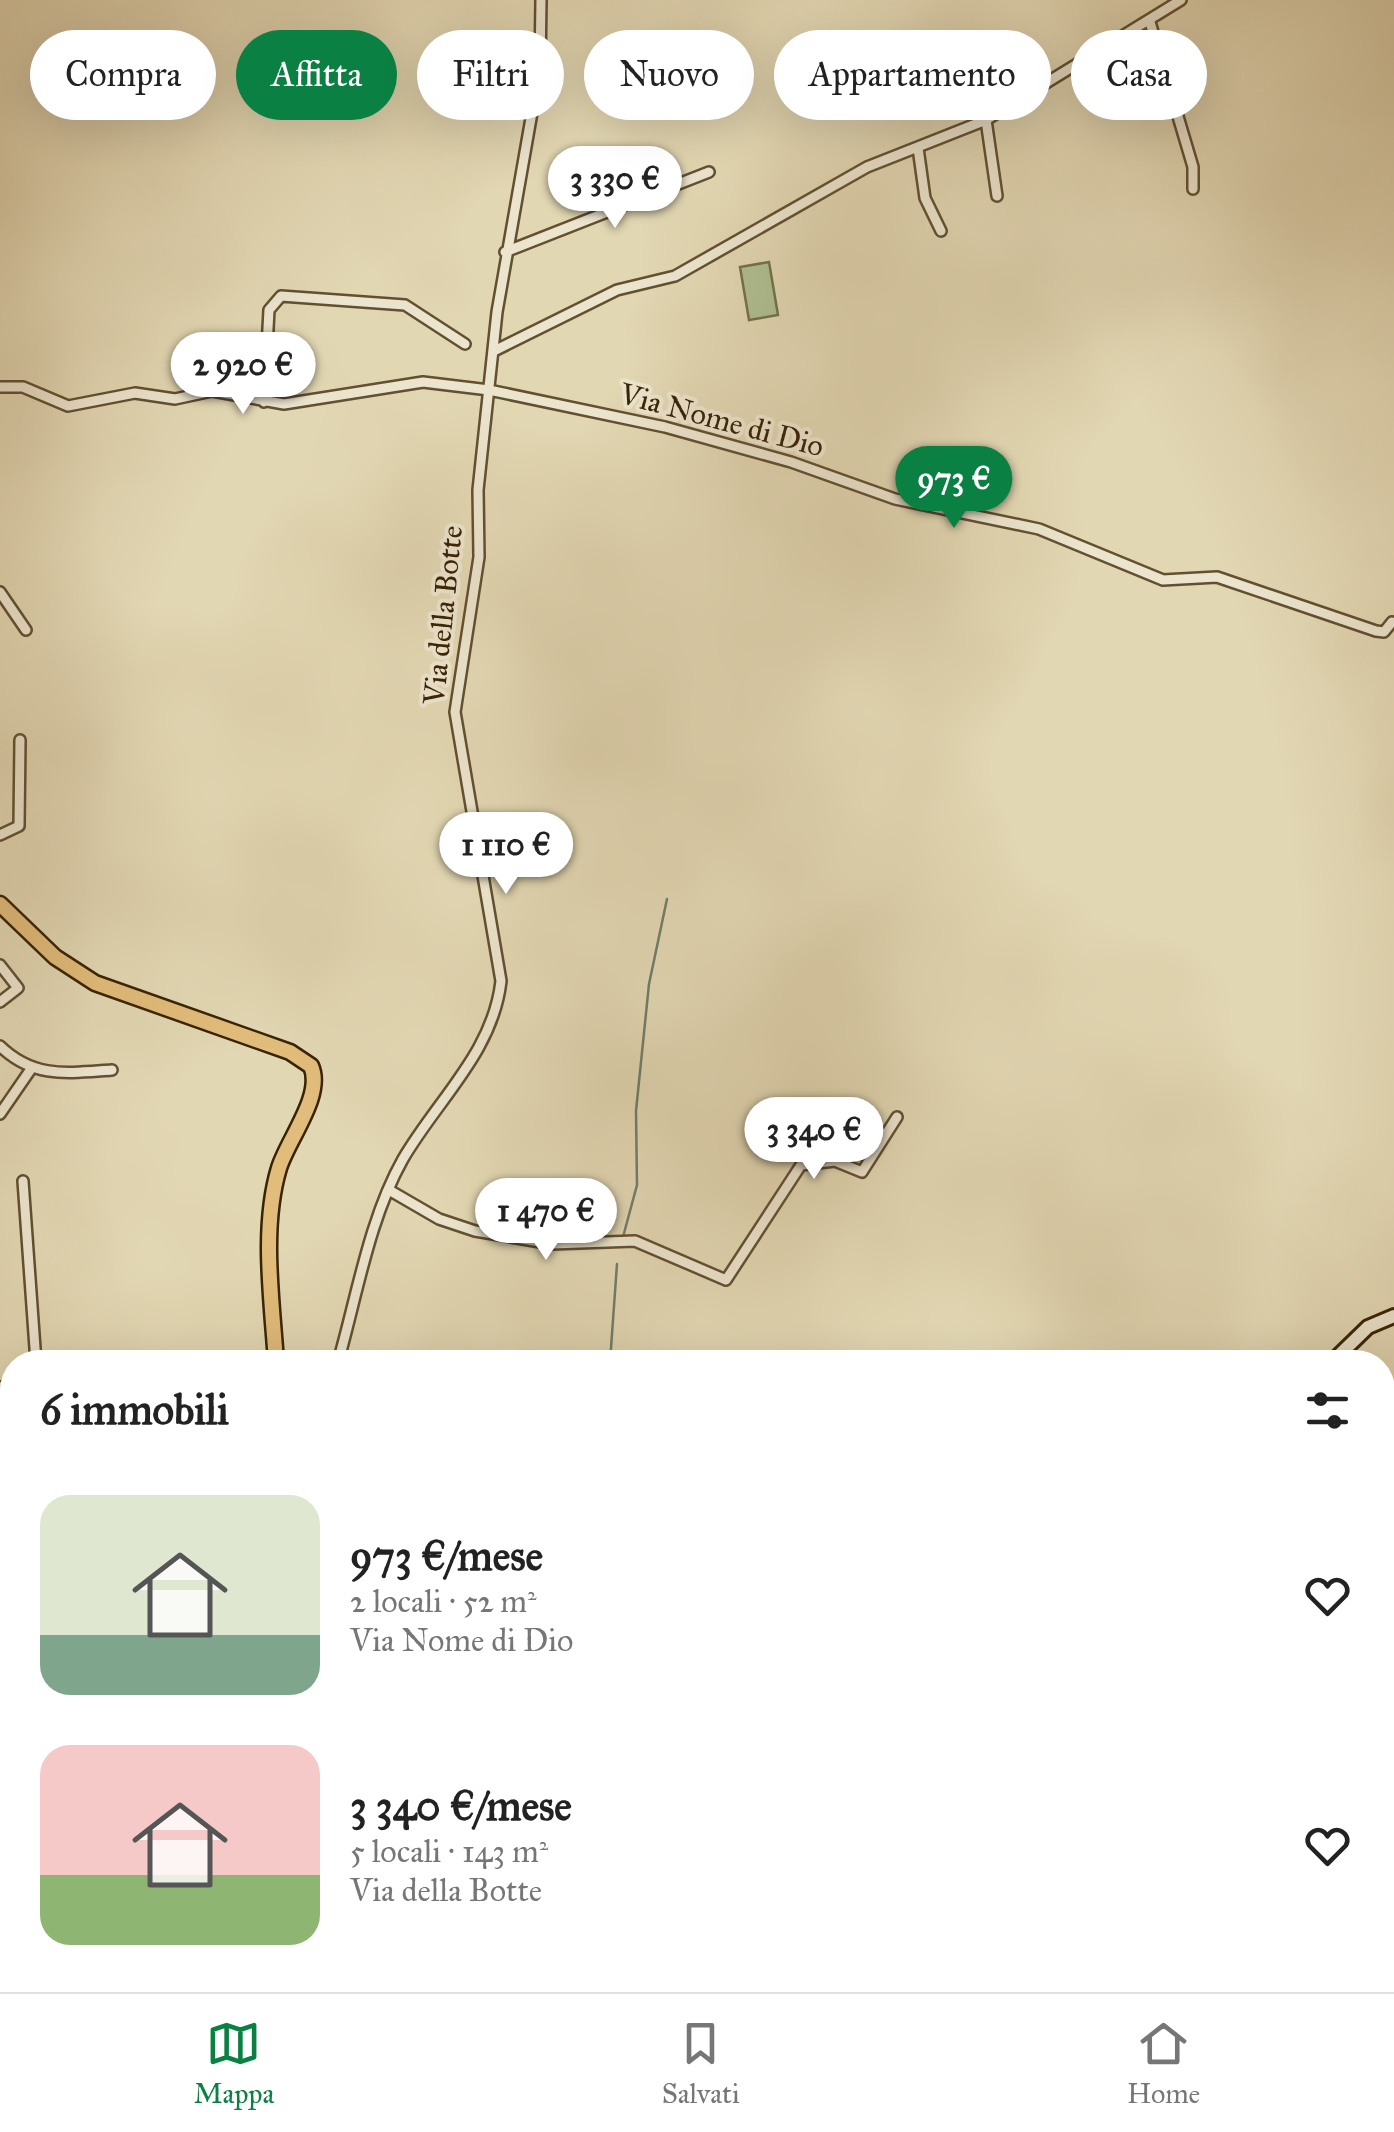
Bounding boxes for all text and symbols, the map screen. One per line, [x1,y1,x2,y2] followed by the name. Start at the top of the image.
[30,30,216,120] chip: Compra
[236,30,397,120] chip: Affitta
[417,30,564,120] chip: Filtri
[584,30,754,120] chip: Nuovo
[774,30,1051,120] chip: Appartamento
[1071,30,1207,120] chip: Casa
[523,146,707,231] pin: 3 330 €
[570,159,660,198] text: 3 330 €
[151,332,335,417] pin: 2 920 €
[193,345,293,384] text: 2 920 €
[615,375,828,464] street label: Via Nome di Dio
[884,446,1024,531] pin: 973 €
[917,459,991,498] text: 973 €
[416,524,470,707] street label: Via della Botte
[414,812,598,897] pin: 1 110 €
[461,825,551,864] text: 1 110 €
[722,1097,906,1182] pin: 3 340 €
[766,1110,862,1149] text: 3 340 €
[454,1178,638,1263] pin: 1 470 €
[497,1191,595,1230] text: 1 470 €
[1300,1383,1355,1438] icon: filters
[40,1384,229,1436] text: 6 immobili
[350,1530,543,1582] text: 973 €/mese
[120,1535,240,1655] icon: home
[1300,1568,1355,1623] icon: heart
[350,1582,537,1621] text: 2 locali · 52 m²
[350,1621,573,1660] text: Via Nome di Dio
[350,1780,572,1832] text: 3 340 €/mese
[120,1785,240,1905] icon: home
[1300,1818,1355,1873] icon: heart
[350,1832,548,1871] text: 5 locali · 143 m²
[350,1871,542,1910] text: Via della Botte
[194,2016,274,2111] tab: Mappa
[662,2016,740,2111] tab: Salvati
[1127,2016,1200,2111] tab: Home

